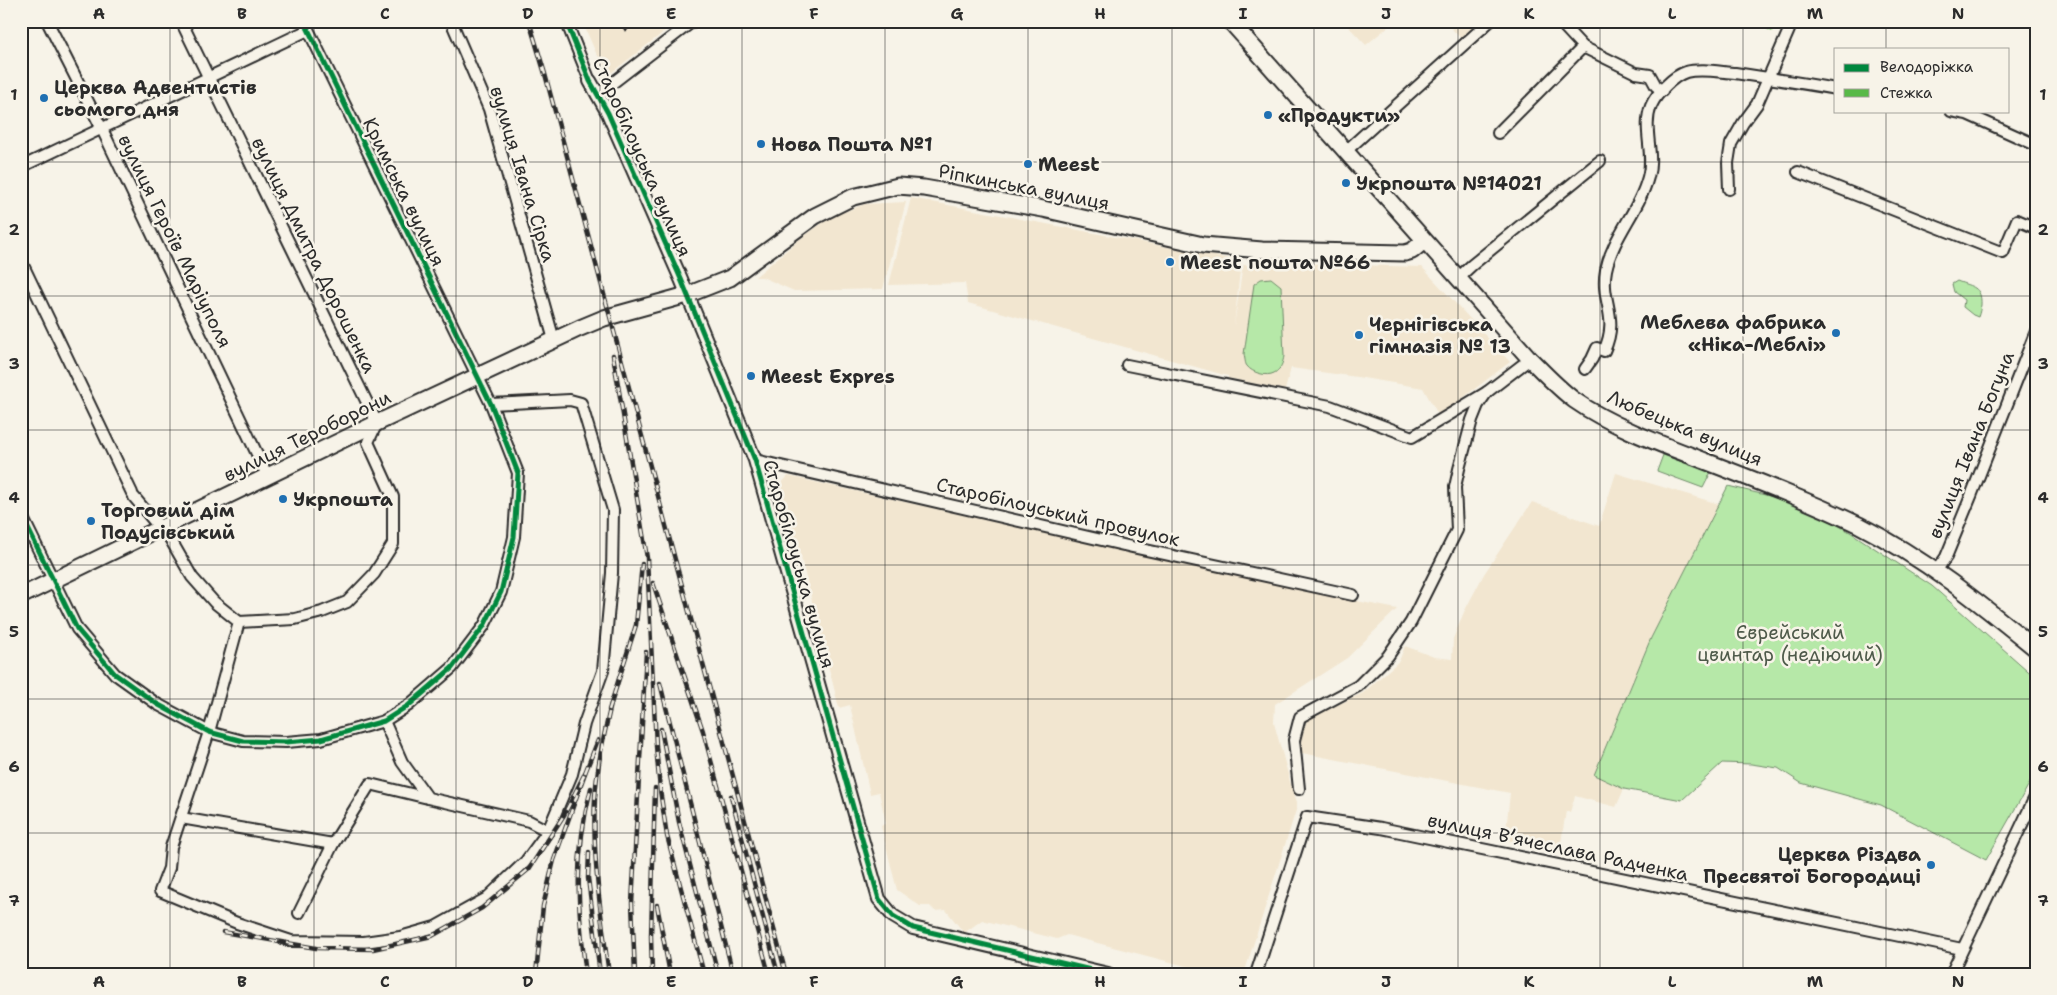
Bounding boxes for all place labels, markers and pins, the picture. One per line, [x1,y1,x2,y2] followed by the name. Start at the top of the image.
[54,75,257,122] place label: Церква Адвентистів сьомого дня
[38,92,50,104] marker: Церква Адвентистів сьомого дня
[1278,103,1400,128] place label: «Продукти»
[1262,109,1274,121] marker: «Продукти»
[771,132,933,157] place label: Нова Пошта №1
[755,138,767,150] marker: Нова Пошта №1
[1038,152,1099,177] place label: Meest
[1022,158,1034,170] marker: Meest
[1356,171,1542,196] place label: Укрпошта №14021
[1340,177,1352,189] marker: Укрпошта №14021
[1180,250,1370,275] place label: Meest пошта №66
[1164,256,1176,268] marker: Meest пошта №66
[1640,310,1826,357] place label: Меблева фабрика «Ніка-Меблі»
[1369,312,1511,359] place label: Чернігівська гімназія № 13
[1830,327,1842,339] marker: Меблева фабрика «Ніка-Меблі»
[1353,329,1365,341] marker: Чернігівська гімназія № 13
[761,364,895,389] place label: Meest Expres
[745,370,757,382] marker: Meest Expres
[293,487,393,512] place label: Укрпошта
[277,493,289,505] marker: Укрпошта
[101,498,235,545] place label: Торговий дім Подусівський
[85,515,97,527] marker: Торговий дім Подусівський
[1703,842,1921,889] place label: Церква Різдва Пресвятої Богородиці
[1925,859,1937,871] marker: Церква Різдва Пресвятої Богородиці

